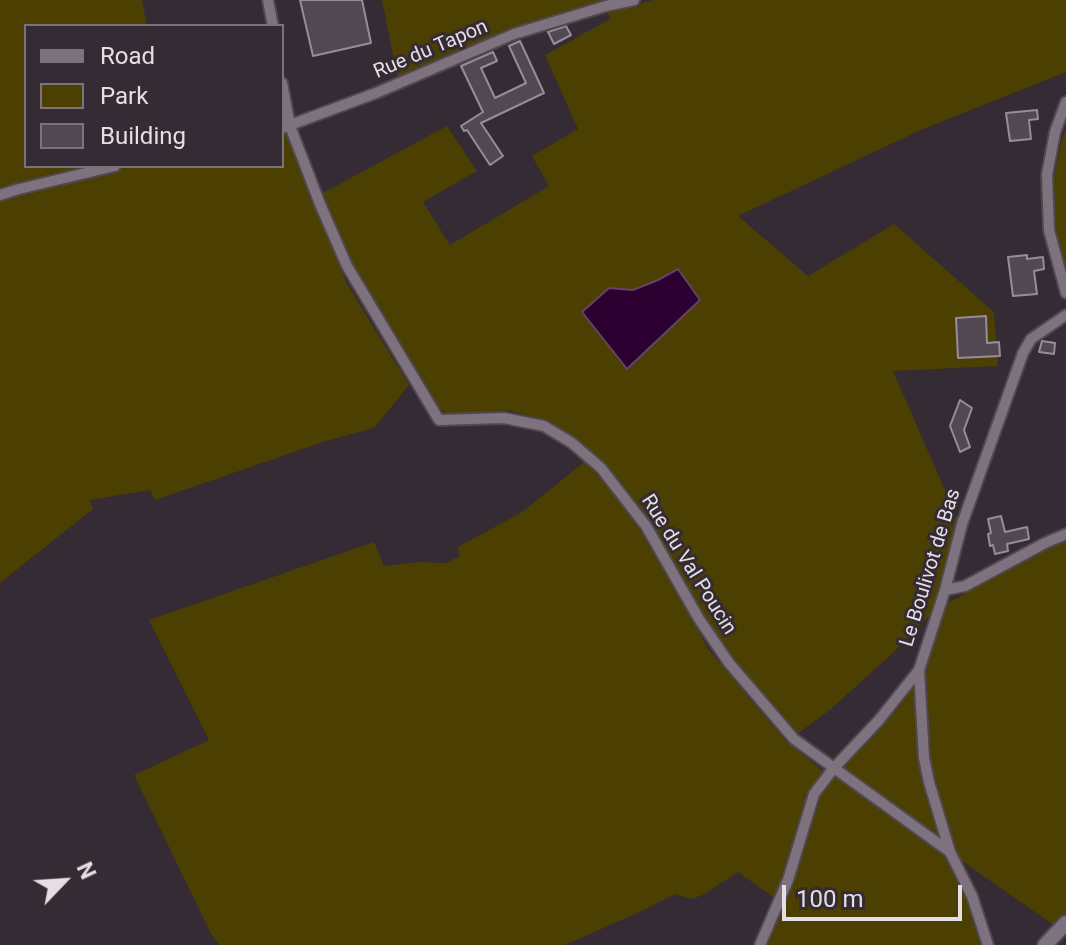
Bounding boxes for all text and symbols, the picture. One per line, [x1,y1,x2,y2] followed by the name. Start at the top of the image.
[370,15,492,85] street label: Rue du Tapon
[24,24,284,168] legend
[100,42,155,70] text: Road
[100,82,148,110] text: Park
[100,122,186,150] text: Building
[896,486,966,650] street label: Le Boulivot de Bas
[635,491,741,639] street label: Rue du Val Poucin
[24,841,104,921] north arrow
[72,858,101,883] text: N
[786,869,966,919] scale bar
[796,885,863,913] text: 100 m

